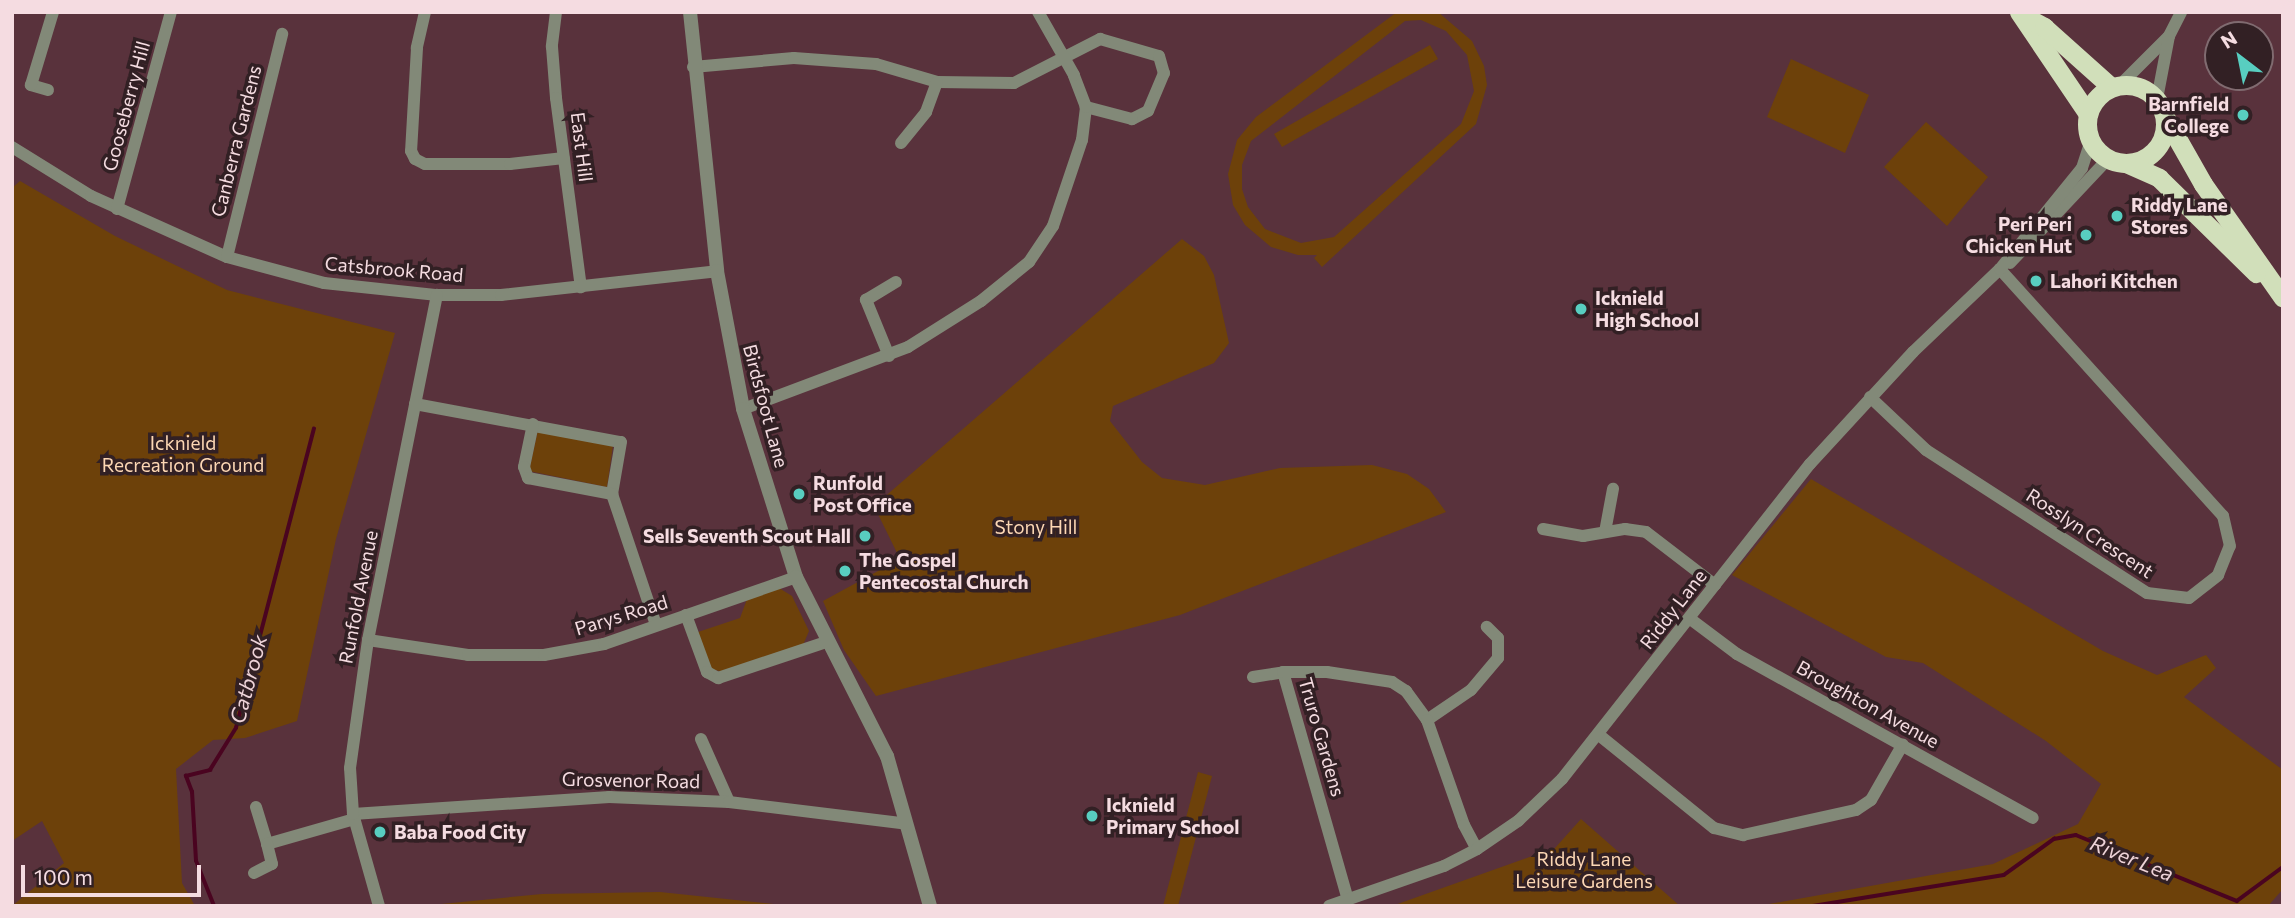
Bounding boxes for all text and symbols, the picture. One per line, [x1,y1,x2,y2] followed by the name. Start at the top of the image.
[2204,21,2274,91] north arrow
[2217,26,2241,53] text: N
[98,38,154,174] street label: Gooseberry Hill
[206,63,266,219] street label: Canberra Gardens
[2148,93,2229,137] place label: Barnfield College
[2235,107,2251,123] marker: Barnfield College
[566,111,598,183] street label: East Hill
[2131,194,2228,238] place label: Riddy Lane Stores
[2109,208,2125,224] marker: Riddy Lane Stores
[1965,213,2072,257] place label: Peri Peri Chicken Hut
[2078,227,2094,243] marker: Peri Peri Chicken Hut
[324,252,464,286] street label: Catsbrook Road
[2050,270,2178,292] place label: Lahori Kitchen
[2028,273,2044,289] marker: Lahori Kitchen
[1595,287,1699,331] place label: Icknield High School
[1573,301,1589,317] marker: Icknield High School
[739,342,793,470] street label: Birdsfoot Lane
[102,432,264,476] park label: Icknield Recreation Ground
[813,472,912,516] place label: Runfold Post Office
[2022,483,2158,583] street label: Rosslyn Crescent
[791,486,807,502] marker: Runfold Post Office
[995,516,1077,538] park label: Stony Hill
[643,525,851,547] place label: Sells Seventh Scout Hall
[334,528,382,666] street label: Runfold Avenue
[857,528,873,544] marker: Sells Seventh Scout Hall
[859,549,1029,593] place label: The Gospel Pentecostal Church
[837,563,853,579] marker: The Gospel Pentecostal Church
[1635,565,1711,653] street label: Riddy Lane
[572,590,670,640] street label: Parys Road
[224,632,272,726] water label: Catbrook
[1793,655,1943,753] street label: Broughton Avenue
[1294,675,1350,799] street label: Truro Gardens
[562,767,700,793] street label: Grosvenor Road
[1106,794,1239,838] place label: Icknield Primary School
[1084,808,1100,824] marker: Icknield Primary School
[394,821,526,843] place label: Baba Food City
[372,824,388,840] marker: Baba Food City
[2087,830,2177,886] water label: River Lea
[1515,848,1653,892] park label: Riddy Lane Leisure Gardens
[24,852,205,896] scale bar
[34,864,93,889] text: 100 m

